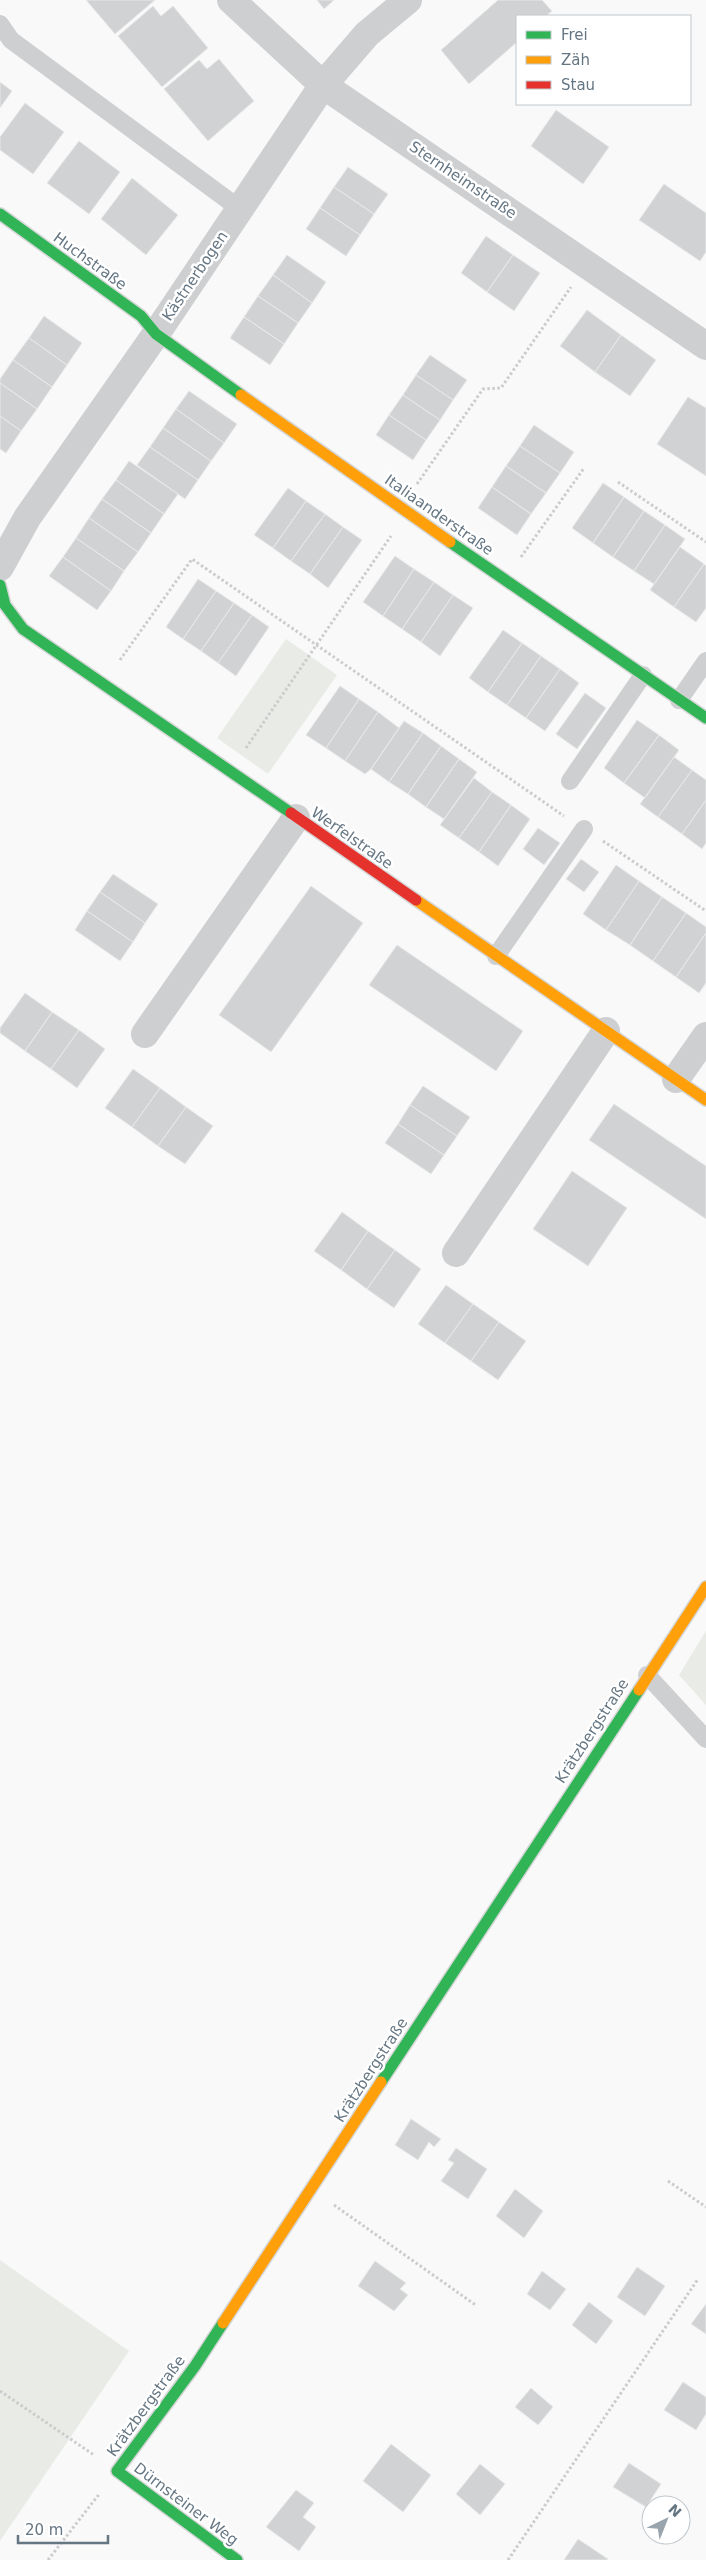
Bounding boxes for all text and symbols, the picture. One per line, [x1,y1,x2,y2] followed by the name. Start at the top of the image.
[516,15,691,105] legend
[561,26,588,44] text: Frei
[561,51,590,69] text: Zäh
[561,76,595,94] text: Stau
[406,138,520,222] street label: Sternheimstraße
[50,228,130,294] street label: Huchstraße
[158,228,232,324] street label: Kästnerbogen
[381,471,497,559] street label: Italiaanderstraße
[308,803,396,873] street label: Werfelstraße
[552,1675,632,1787] street label: Krätzbergstraße
[331,2014,411,2126] street label: Krätzbergstraße
[103,2352,189,2460] street label: Krätzbergstraße
[130,2459,242,2549] street label: Dürnsteiner Weg
[641,2495,691,2545] north arrow
[665,2501,685,2520] text: N
[18,2512,108,2544] scale bar
[25,2521,63,2539] text: 20 m

